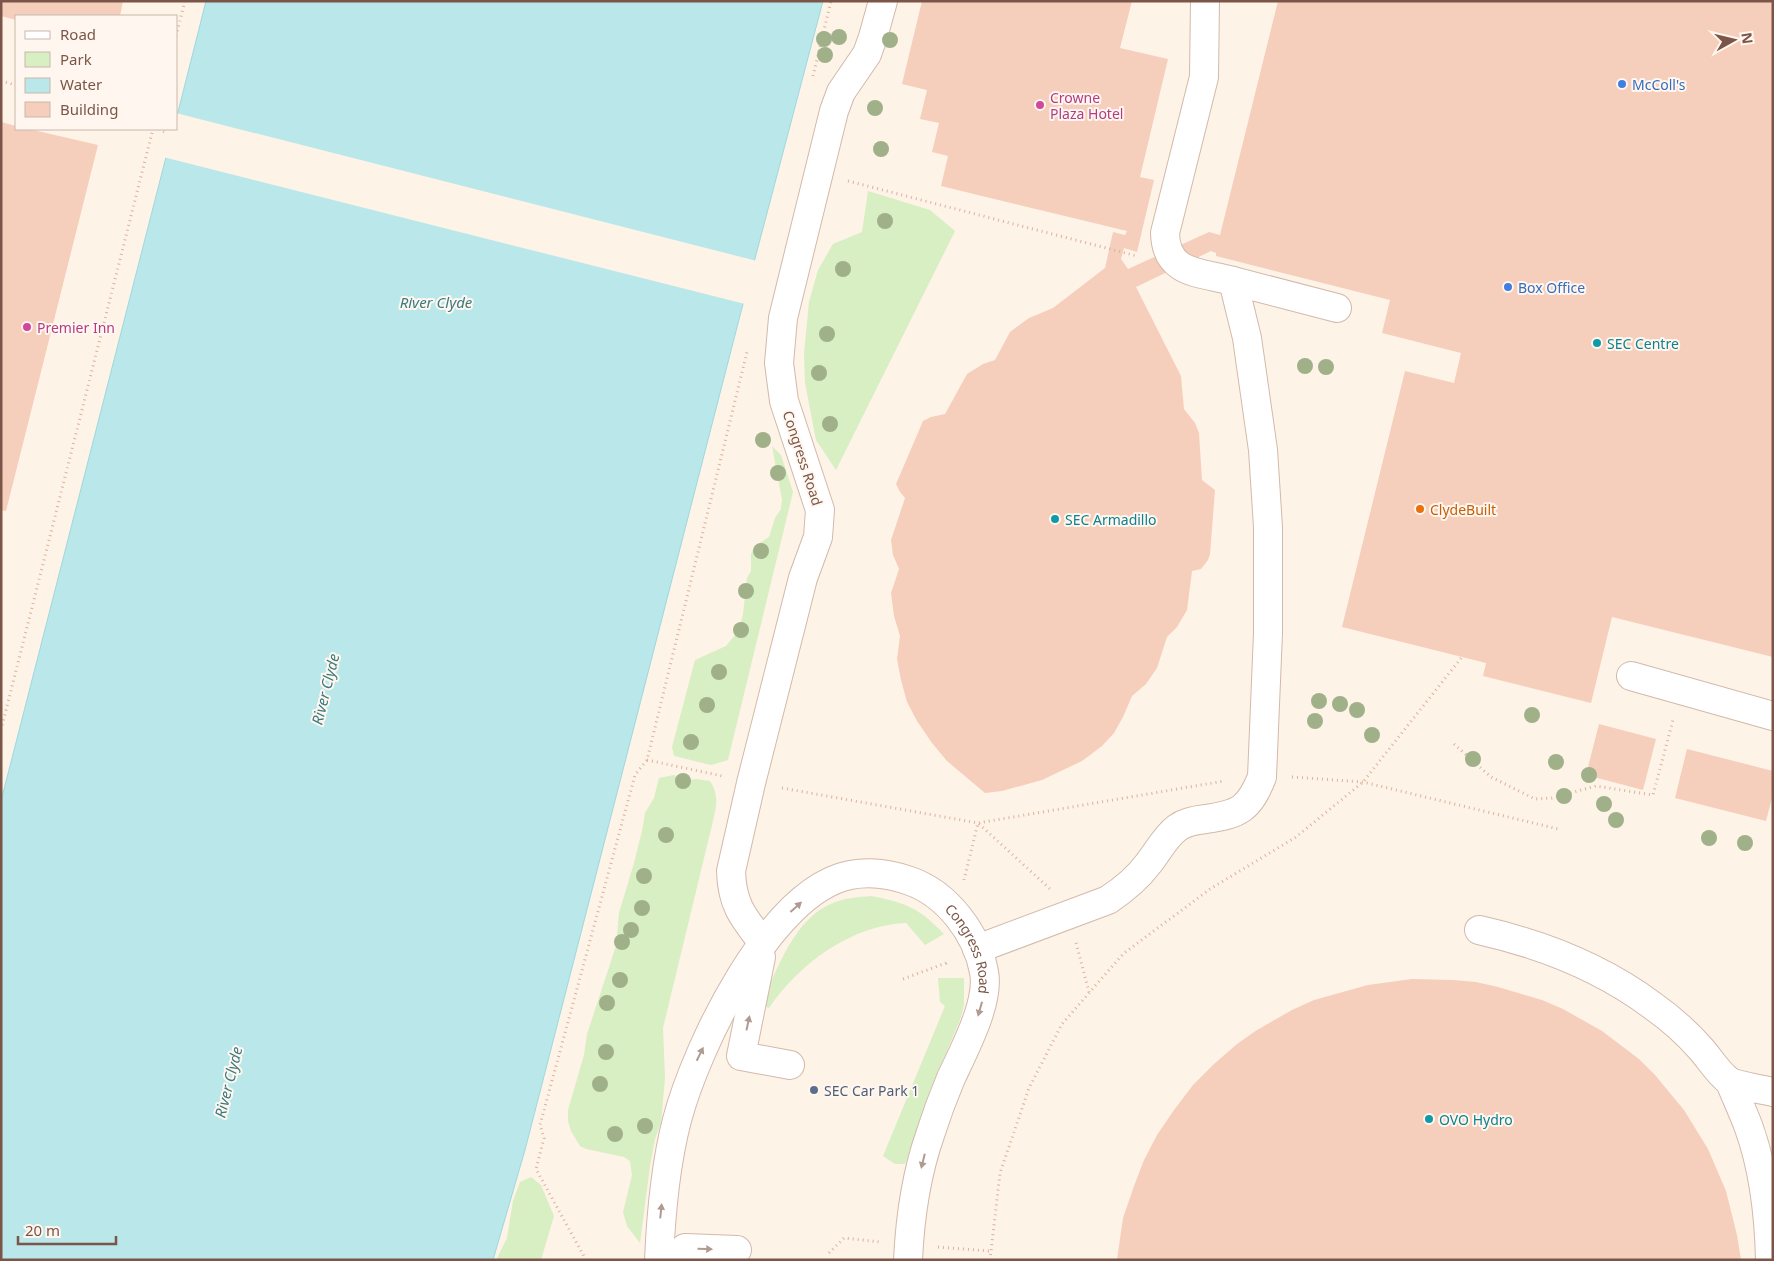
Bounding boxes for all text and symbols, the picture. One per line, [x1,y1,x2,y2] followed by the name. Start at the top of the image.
[15,15,178,130] legend
[1709,15,1759,65] north arrow
[60,24,96,44] text: Road
[1737,31,1758,45] text: N
[60,49,92,69] text: Park
[60,74,102,94] text: Water
[1632,75,1686,94] place label: McColl's
[1616,78,1628,90] marker: McColl's
[1050,88,1123,123] place label: Crowne Plaza Hotel
[60,99,118,119] text: Building
[1034,99,1046,111] marker: Crowne Plaza Hotel
[1518,278,1585,297] place label: Box Office
[1502,281,1514,293] marker: Box Office
[400,292,473,312] water label: River Clyde
[37,318,115,337] place label: Premier Inn
[21,321,33,333] marker: Premier Inn
[1607,334,1679,353] place label: SEC Centre
[1591,337,1603,349] marker: SEC Centre
[779,408,827,508] street label: Congress Road
[1430,500,1496,519] place label: ClydeBuilt
[1414,503,1426,515] marker: ClydeBuilt
[1065,510,1157,529] place label: SEC Armadillo
[1049,513,1061,525] marker: SEC Armadillo
[307,651,344,727] water label: River Clyde
[941,899,994,995] street label: Congress Road
[790,901,802,913] one-way arrow
[975,1002,983,1017] one-way arrow
[744,1016,752,1031] one-way arrow
[210,1044,247,1120] water label: River Clyde
[697,1047,705,1061] one-way arrow
[824,1081,919,1100] place label: SEC Car Park 1
[808,1084,820,1096] marker: SEC Car Park 1
[1439,1110,1513,1129] place label: OVO Hydro
[1423,1113,1435,1125] marker: OVO Hydro
[919,1154,927,1169] one-way arrow
[657,1203,665,1219] one-way arrow
[18,1214,115,1246] scale bar
[25,1220,60,1240] text: 20 m
[698,1245,714,1253] one-way arrow

